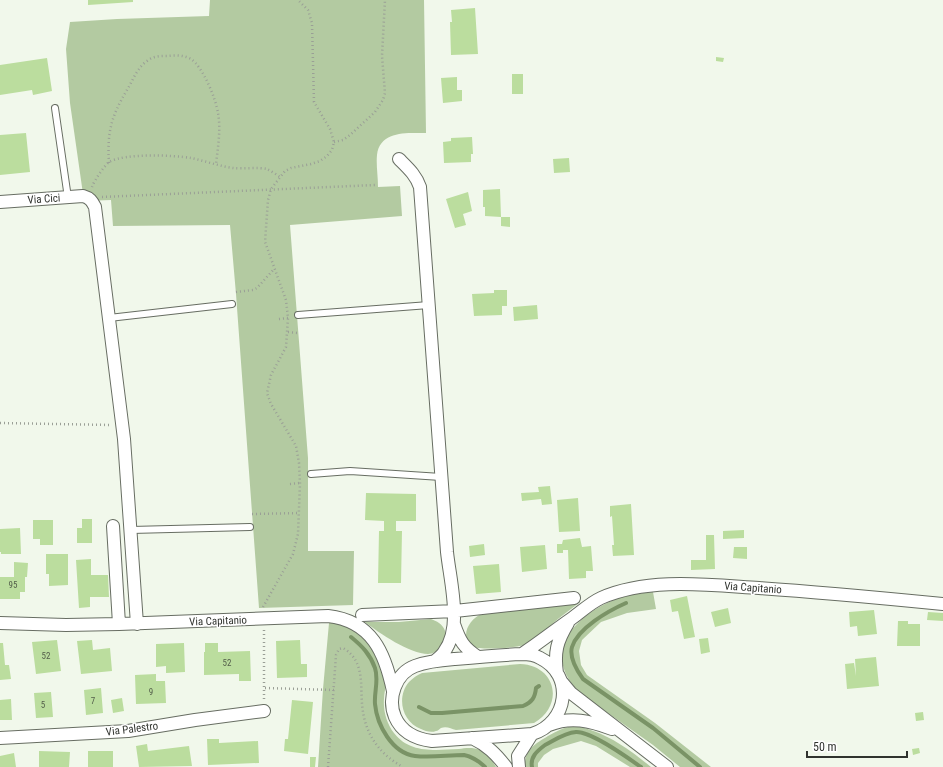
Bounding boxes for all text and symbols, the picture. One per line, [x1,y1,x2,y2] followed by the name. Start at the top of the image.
[27,191,61,207] street label: Via Cici
[724,579,783,597] street label: Via Capitanio
[9,580,18,590] house number: 95
[189,613,248,629] street label: Via Capitanio
[42,651,51,661] house number: 52
[223,658,232,668] house number: 52
[149,687,153,697] house number: 9
[91,696,96,706] house number: 7
[41,700,46,710] house number: 5
[105,719,159,739] street label: Via Palestro
[807,733,907,759] scale bar
[813,740,837,754] text: 50 m

